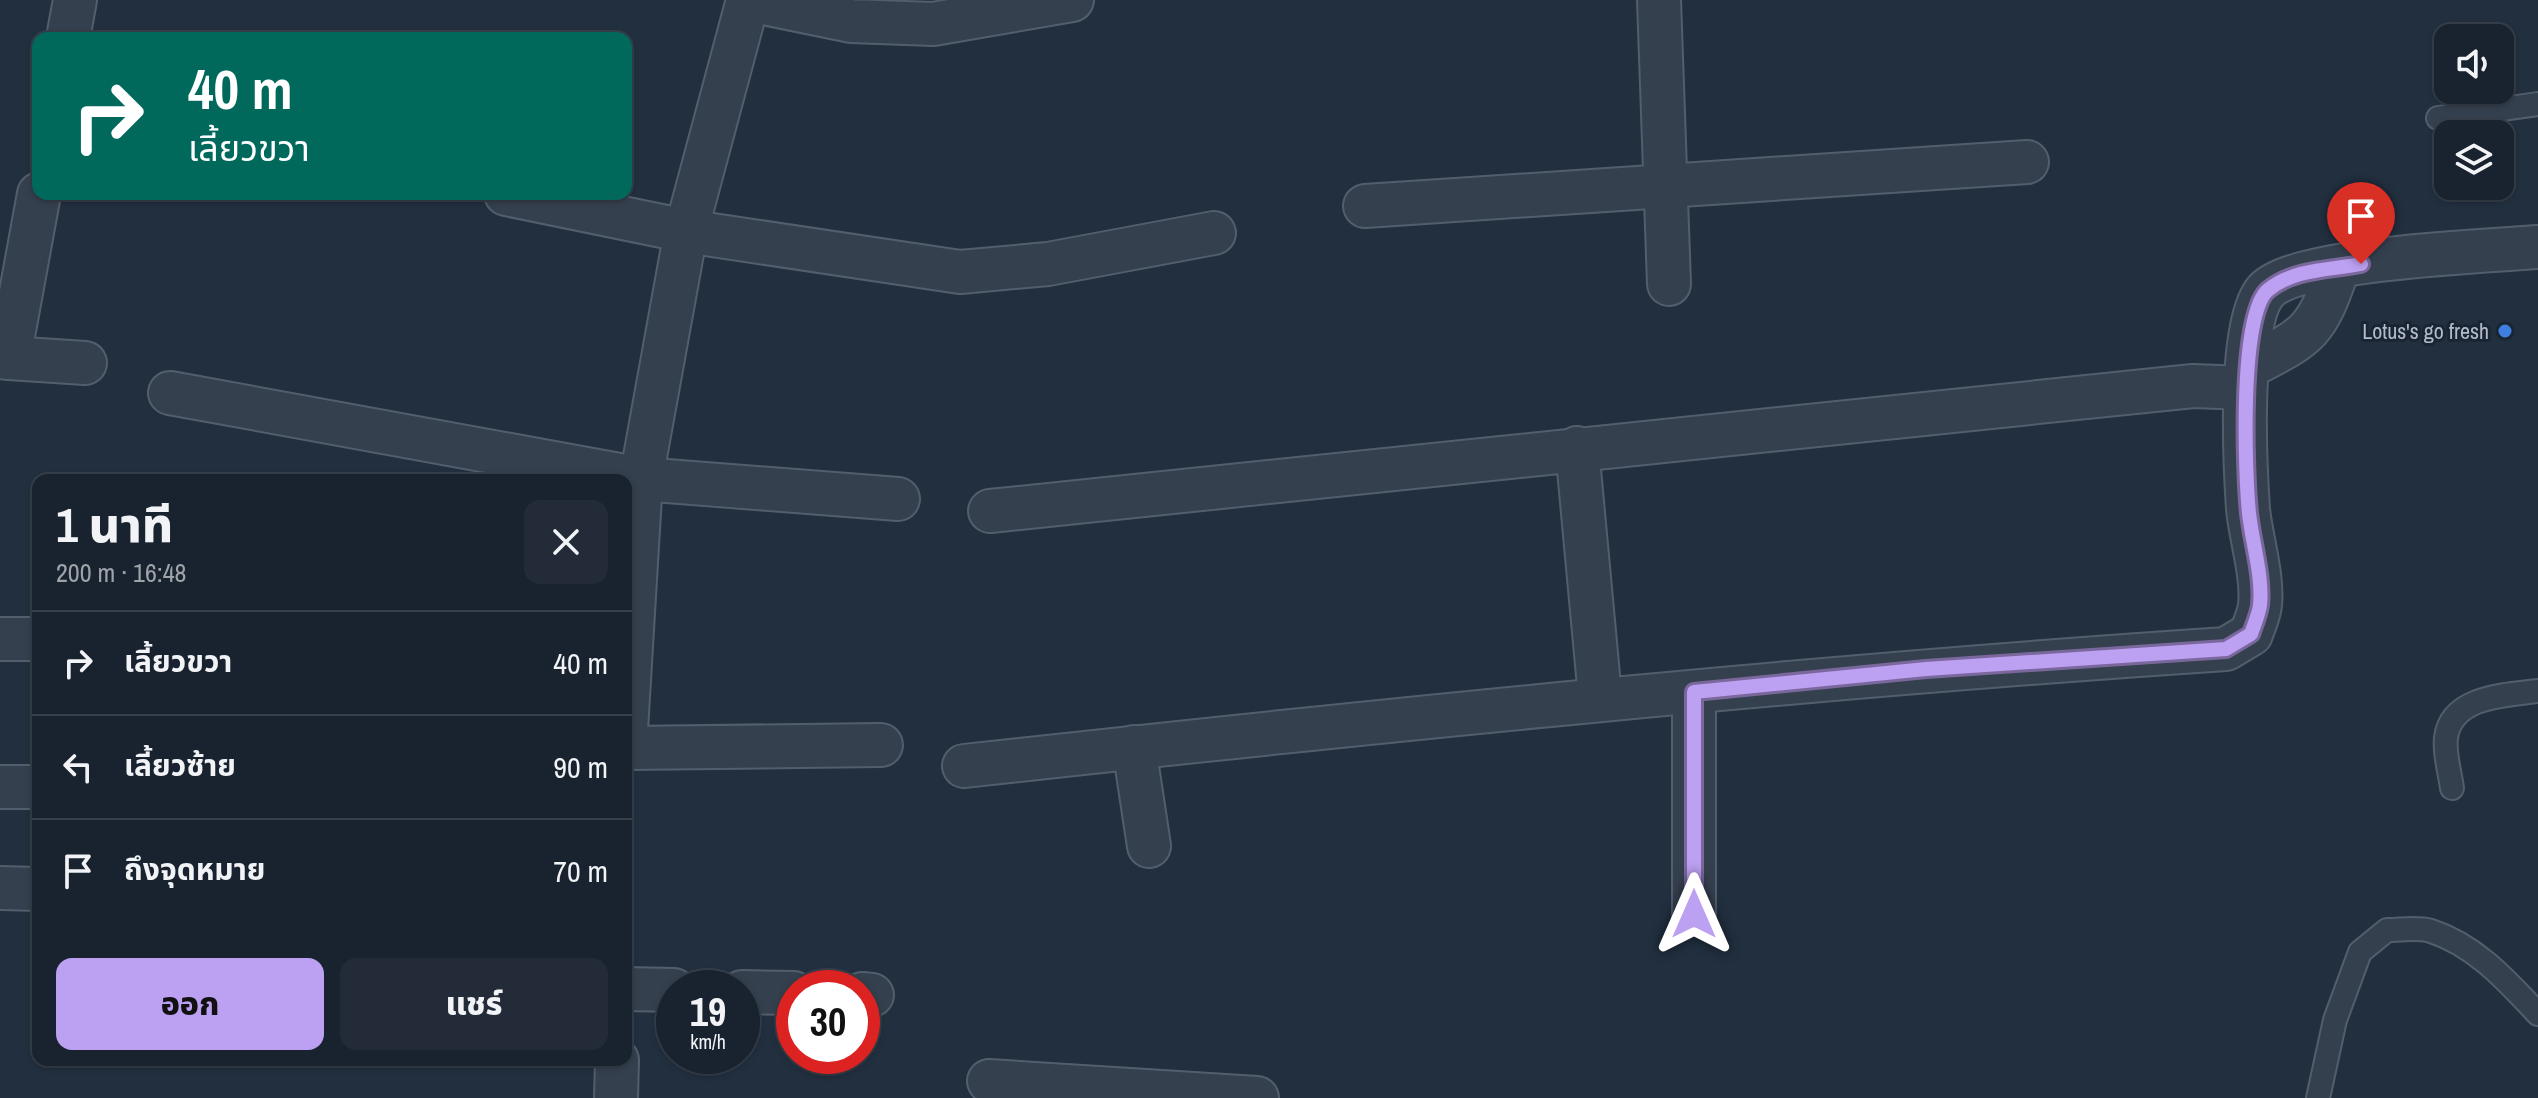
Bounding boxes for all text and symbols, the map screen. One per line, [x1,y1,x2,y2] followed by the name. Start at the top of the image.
[2434,24,2514,200] map controls
[2434,24,2514,104] button: sound
[188,51,293,126] text: 40 m
[56,64,160,168] icon: right
[2434,120,2514,200] button: layers
[188,124,310,172] text: เลี้ยวขวา
[2327,182,2395,264] pin
[2339,194,2383,238] icon: arrive
[2362,316,2489,346] place label: Lotus's go fresh
[2496,322,2514,340] marker: Lotus's go fresh
[56,492,173,557] text: 1 นาที
[524,500,608,584] button: close
[56,555,186,590] text: 200 m · 16:48
[56,641,100,685] icon: right
[124,641,232,681] text: เลี้ยวขวา
[553,643,608,683] text: 40 m
[56,745,100,789] icon: left
[124,745,236,785] text: เลี้ยวซ้าย
[553,747,608,787] text: 90 m
[56,849,100,893] icon: arrive
[124,849,265,889] text: ถึงจุดหมาย
[553,851,608,891] text: 70 m
[1652,872,1736,956] position arrow
[56,958,324,1050] button: ออก
[340,958,608,1050] button: แชร์
[776,970,880,1074] speed limit sign: 30
[690,985,726,1038] text: 19
[690,1028,726,1055] text: km/h

